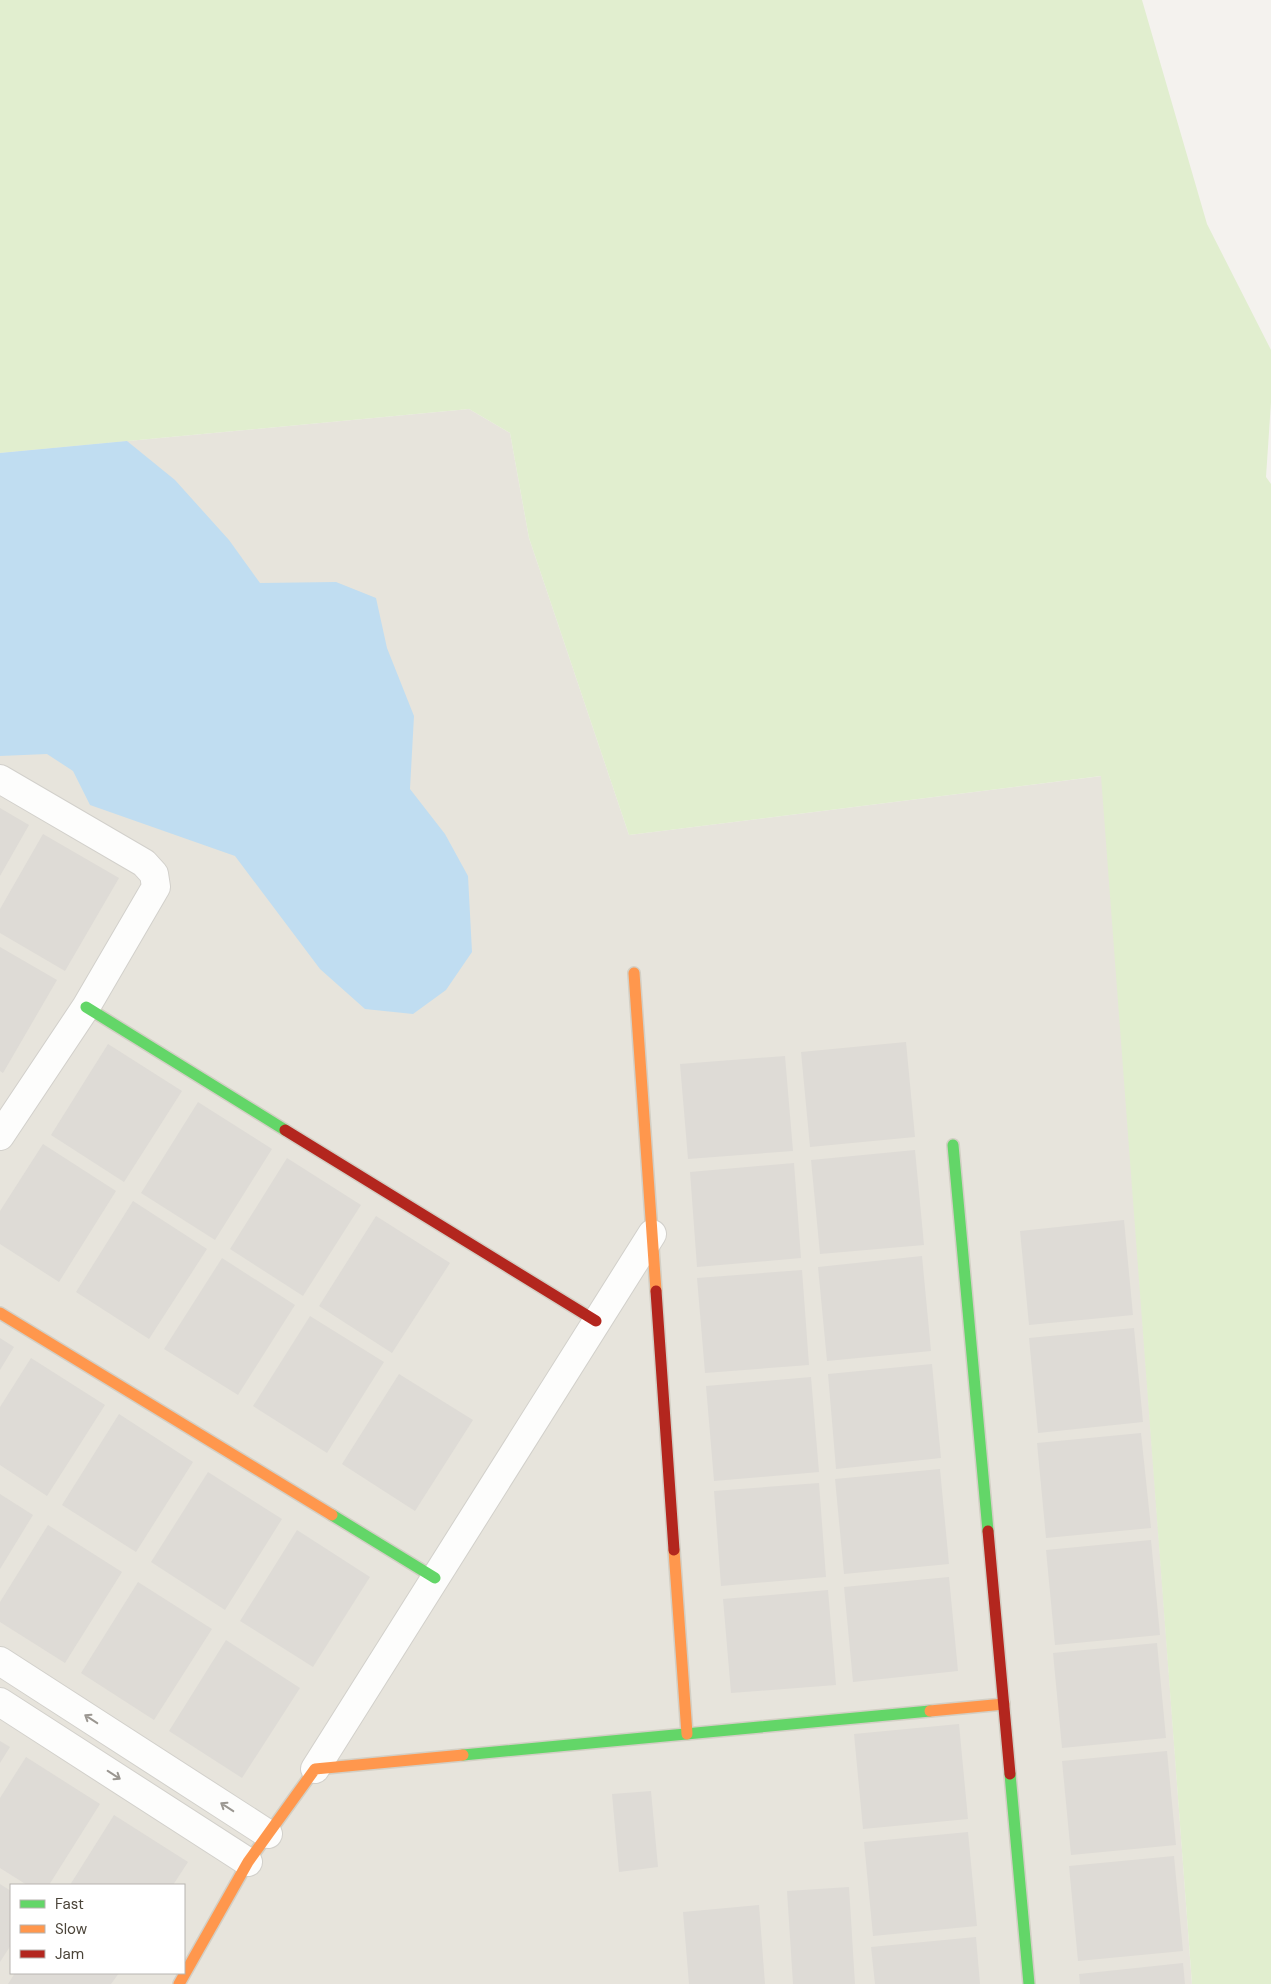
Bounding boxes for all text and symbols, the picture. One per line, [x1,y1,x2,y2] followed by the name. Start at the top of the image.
[84,1714,98,1724] one-way arrow
[107,1771,121,1781] one-way arrow
[221,1802,235,1812] one-way arrow
[10,1884,185,1974] legend
[55,1894,84,1914] text: Fast
[55,1919,88,1939] text: Slow
[55,1944,84,1964] text: Jam

